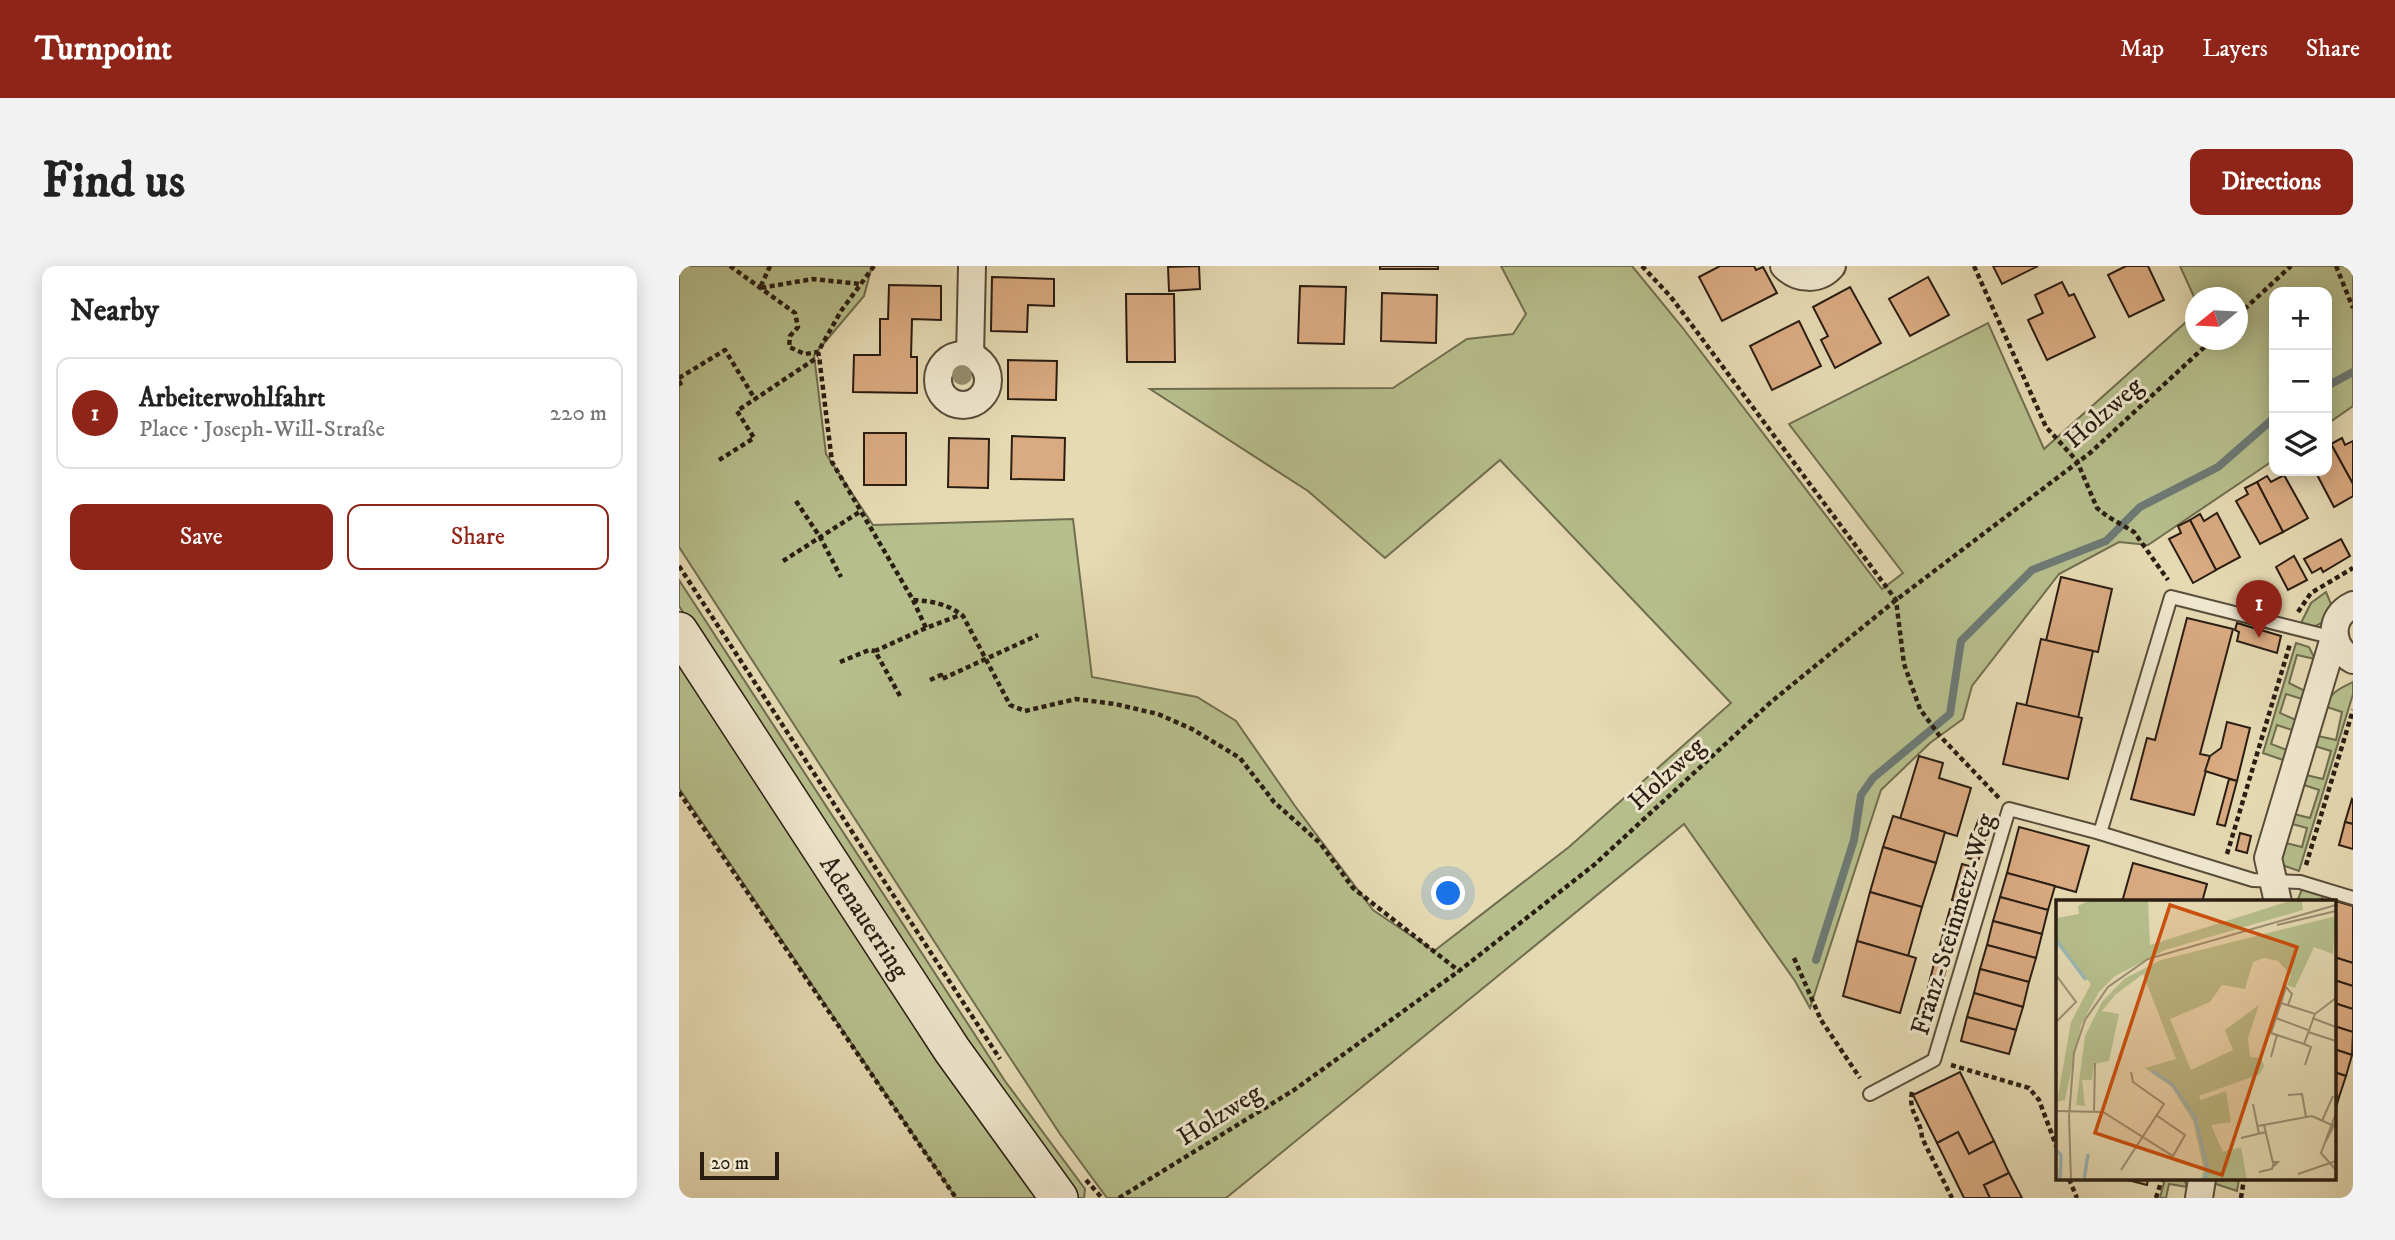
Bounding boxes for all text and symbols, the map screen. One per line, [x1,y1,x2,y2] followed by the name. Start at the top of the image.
[35,29,172,70] text: Turnpoint
[2120,34,2164,64] text: Map
[2202,34,2268,64] text: Layers
[2306,34,2360,64] text: Share
[2190,149,2353,215] button: Directions
[42,151,185,213] text: Find us
[2185,287,2248,350] north arrow
[2269,287,2332,476] map controls
[2269,287,2332,350] button: +
[70,293,159,330] text: Nearby
[2269,350,2332,413] button: −
[2058,370,2150,456] street label: Holzweg
[139,382,325,415] text: Arbeiterwohlfahrt
[91,399,99,428] text: 1
[550,399,607,428] text: 220 m
[2269,413,2332,476] button: layers
[139,415,385,444] text: Place · Joseph-Will-Straße
[70,504,333,570] button: Save
[347,504,609,570] button: Share
[2236,580,2282,638] pin: 1
[1622,730,1713,818] street label: Holzweg
[1904,809,2003,1039] street label: Franz-Steinmetz-Weg
[812,850,916,986] street label: Adenauerring
[1431,876,1465,910] your location
[2056,900,2336,1180] inset map
[1172,1076,1268,1154] street label: Holzweg
[700,1149,779,1181] scale bar
[711,1152,749,1175] text: 20 m

